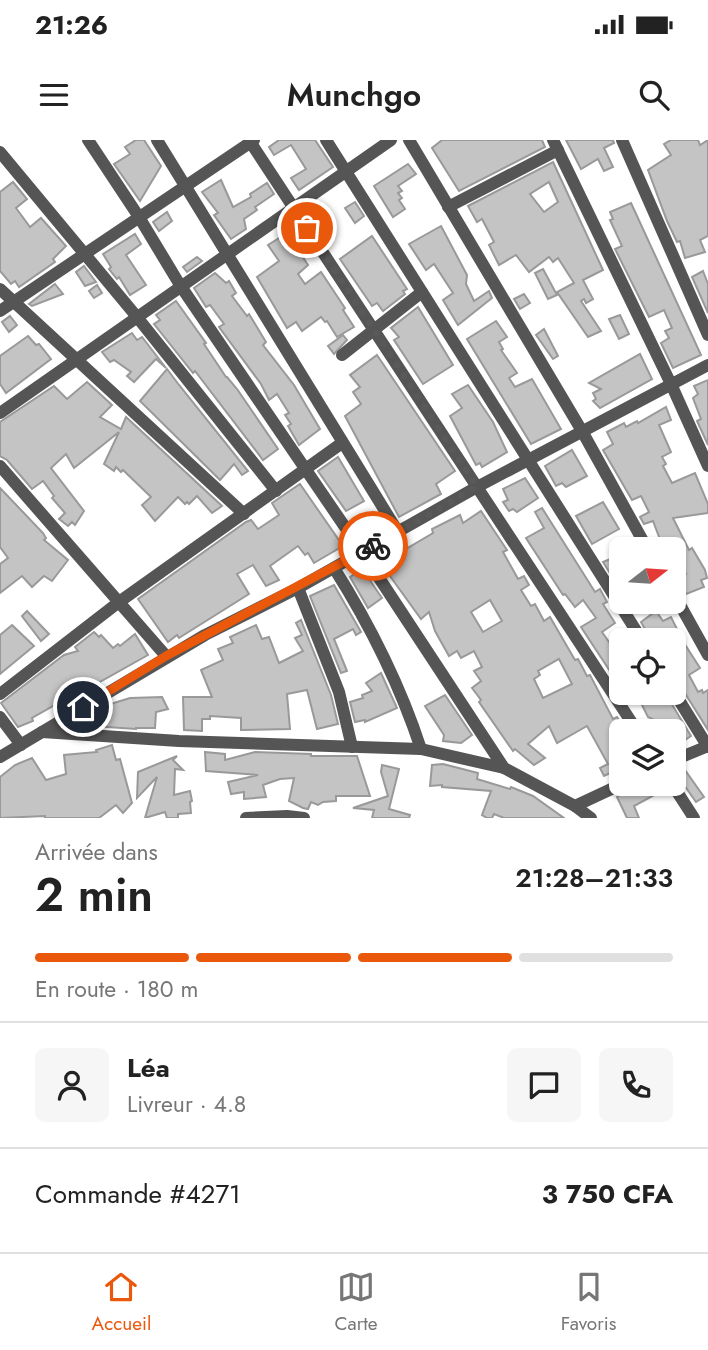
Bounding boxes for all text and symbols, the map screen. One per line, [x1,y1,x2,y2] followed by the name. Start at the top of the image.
[35,6,108,44] text: 21:26
[287,72,421,118] text: Munchgo
[35,76,73,114] icon: menu
[635,76,673,114] icon: search
[277,198,337,258] pin
[288,209,326,247] icon: bag
[338,511,408,581] courier
[354,527,392,565] icon: bike
[609,537,686,614] north arrow
[609,537,686,796] map controls
[609,628,686,705] button: locate
[53,677,113,737] pin
[64,688,102,726] icon: home
[609,719,686,796] button: layers
[35,835,158,869] text: Arrivée dans
[515,859,673,897] text: 21:28–21:33
[35,862,153,928] text: 2 min
[35,972,198,1006] text: En route · 180 m
[35,1048,109,1122] button: person
[507,1048,581,1122] button: chat
[599,1048,673,1122] button: phone
[127,1049,170,1087] text: Léa
[127,1087,246,1121] text: Livreur · 4.8
[35,1175,241,1213] text: Commande #4271
[542,1175,673,1213] text: 3 750 CFA
[92,1268,151,1337] tab: Accueil
[335,1268,378,1337] tab: Carte
[561,1268,616,1337] tab: Favoris

